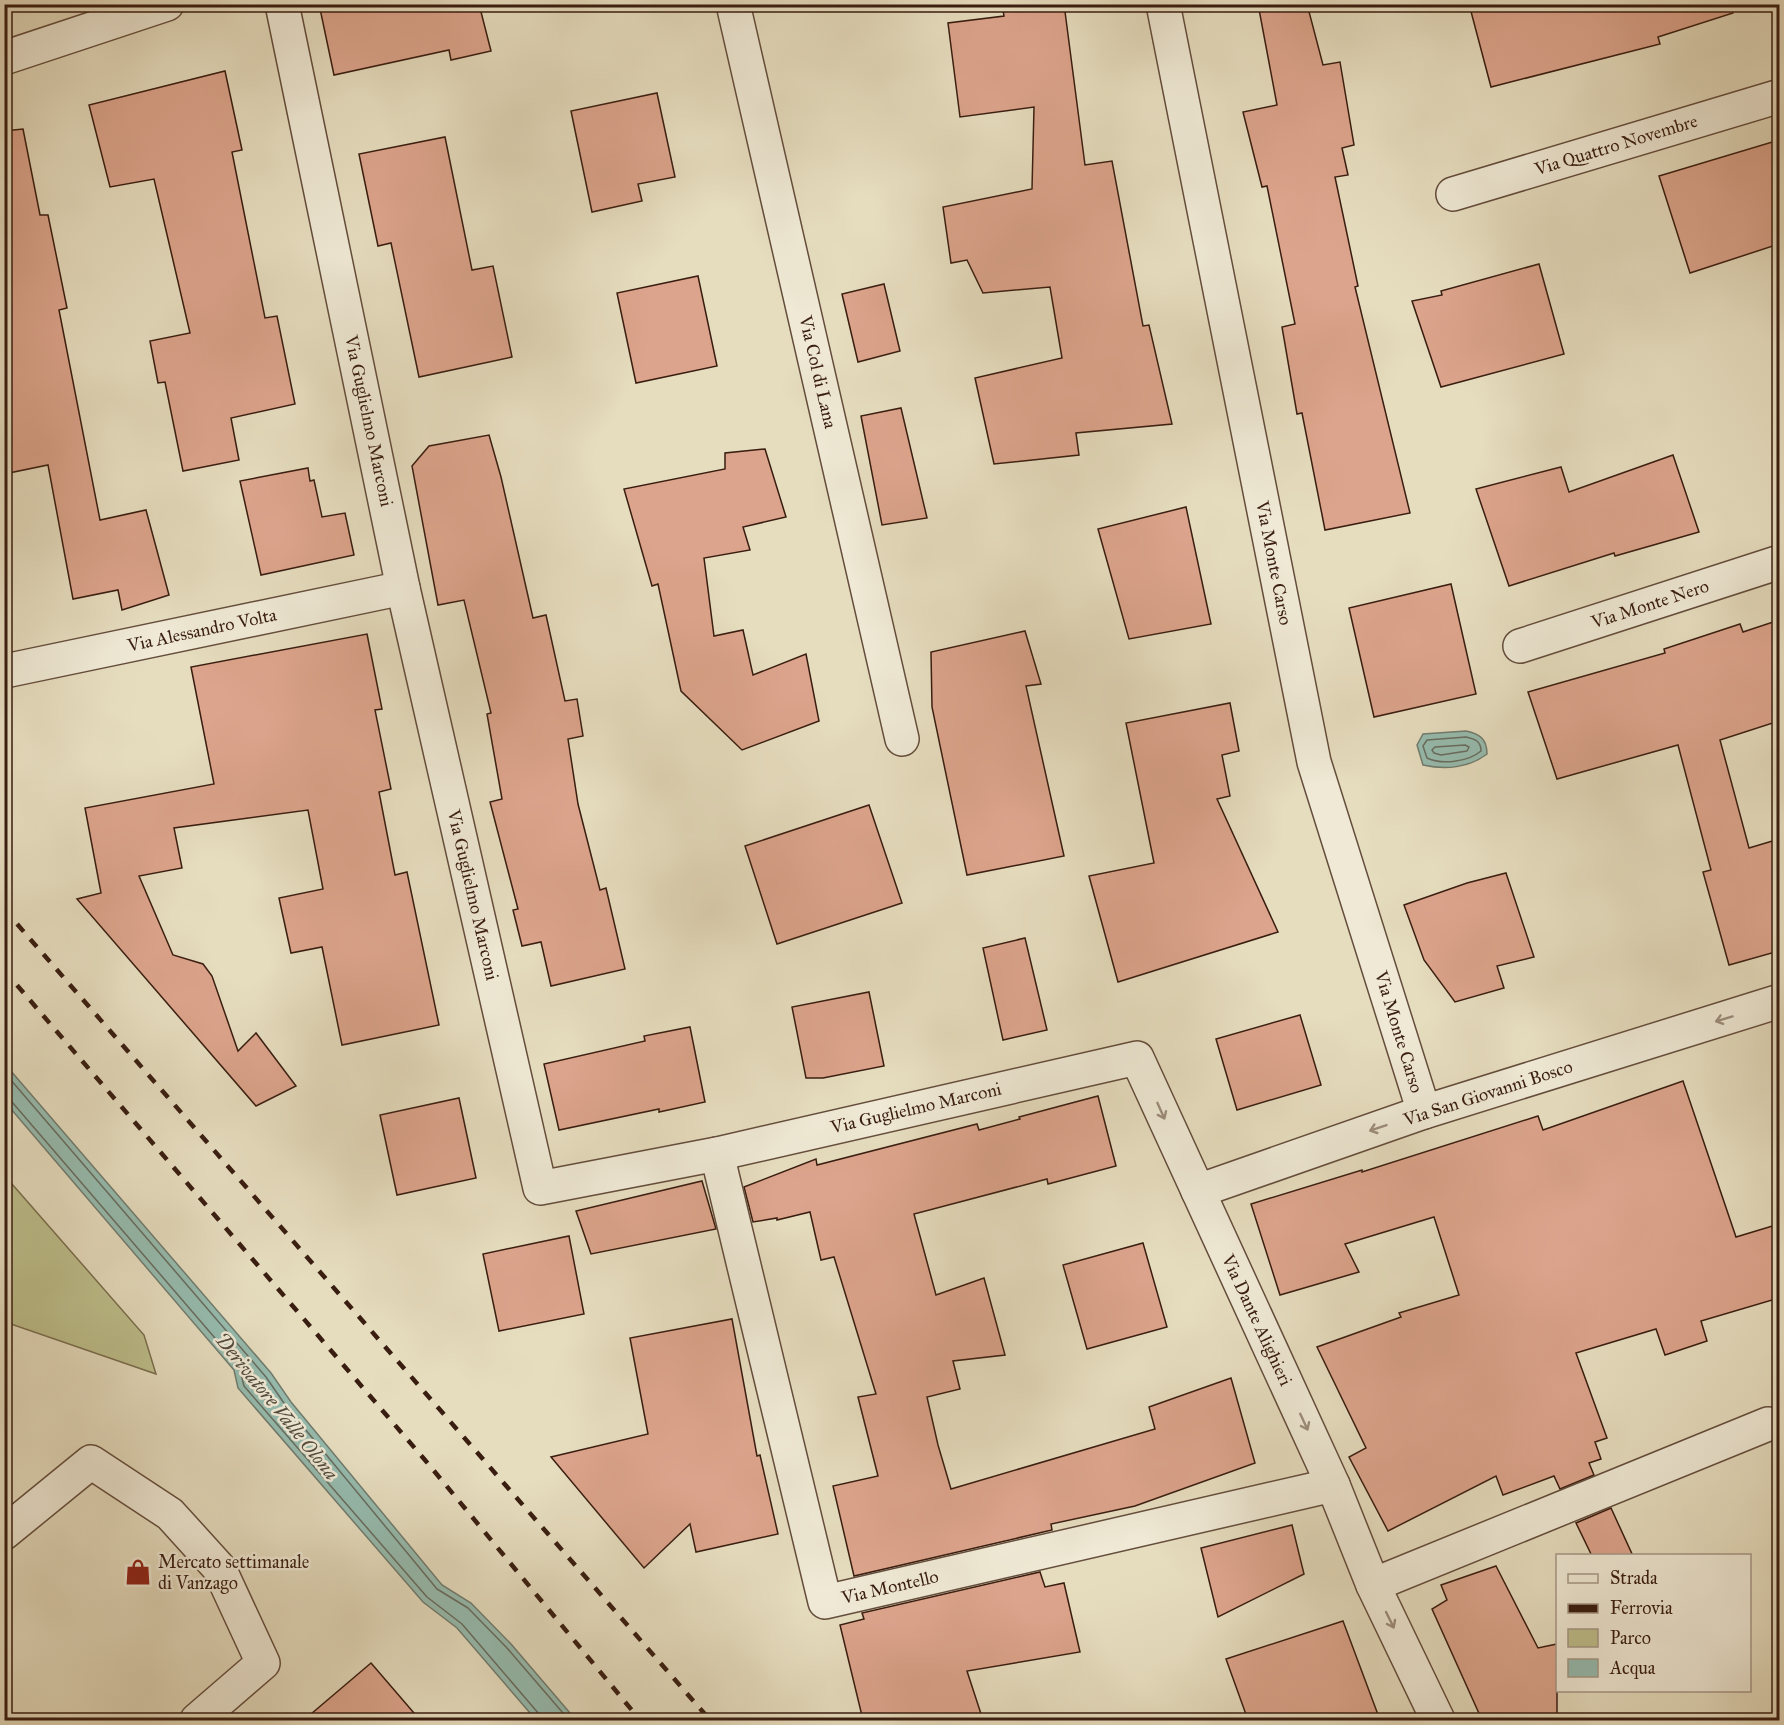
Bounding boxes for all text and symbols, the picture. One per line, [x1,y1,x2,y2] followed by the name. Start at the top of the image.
[1531,110,1700,181] street label: Via Quattro Novembre
[794,312,842,431] street label: Via Col di Lana
[339,332,398,509] street label: Via Guglielmo Marconi
[1251,498,1297,627] street label: Via Monte Carso
[1588,575,1712,634] street label: Via Monte Nero
[124,603,279,657] street label: Via Alessandro Volta
[441,806,503,983] street label: Via Guglielmo Marconi
[1370,967,1428,1096] street label: Via Monte Carso
[1715,1014,1734,1025] one-way arrow
[1400,1055,1575,1131] street label: Via San Giovanni Bosco
[827,1078,1004,1140] street label: Via Guglielmo Marconi
[1157,1102,1168,1120] one-way arrow
[1369,1124,1387,1135] one-way arrow
[1216,1250,1297,1390] street label: Via Dante Alighieri
[210,1328,344,1484] water label: Derivatore Valle Olona
[1299,1412,1311,1430] one-way arrow
[158,1551,309,1595] place label: Mercato settimanale di Vanzago
[1556,1554,1751,1692] legend
[123,1557,153,1587] shop icon: Mercato settimanale di Vanzago
[838,1565,941,1609] street label: Via Montello
[1610,1567,1658,1589] text: Strada
[1610,1597,1673,1619] text: Ferrovia
[1384,1611,1396,1629] one-way arrow
[1610,1627,1651,1649] text: Parco
[1609,1657,1656,1680] text: Acqua

